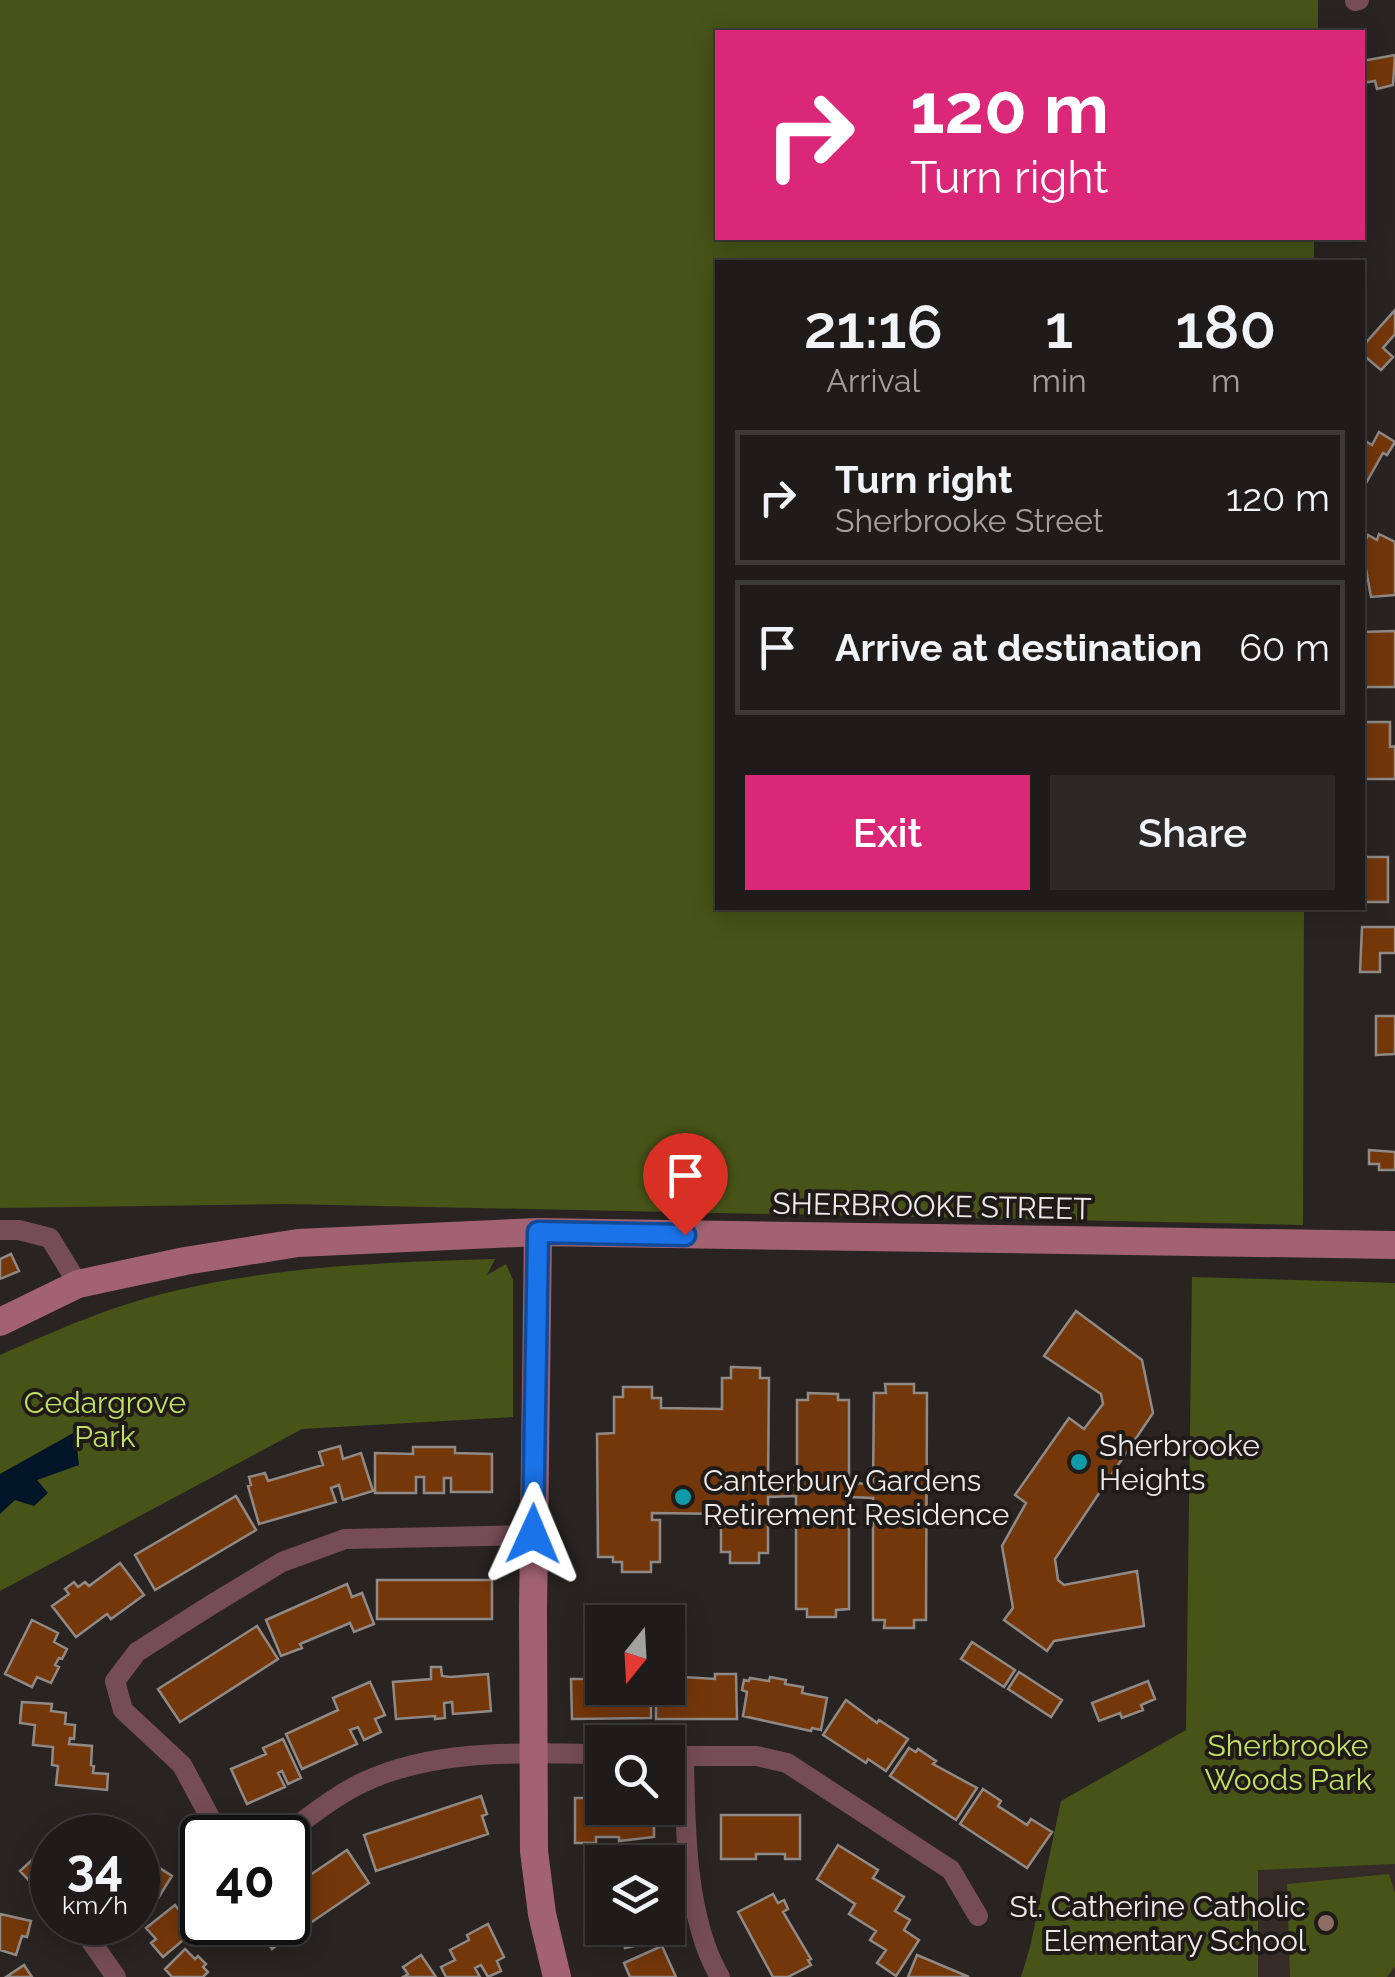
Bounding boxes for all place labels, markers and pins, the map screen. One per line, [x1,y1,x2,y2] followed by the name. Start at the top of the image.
[643,1133,728,1236] pin
[1099,1428,1260,1497] place label: Sherbrooke Heights
[1068,1451,1090,1473] marker: Sherbrooke Heights
[703,1463,1009,1532] place label: Canterbury Gardens Retirement Residence
[672,1486,694,1508] marker: Canterbury Gardens Retirement Residence
[1010,1889,1307,1958] place label: St. Catherine Catholic Elementary School
[1315,1912,1337,1934] marker: St. Catherine Catholic Elementary School

